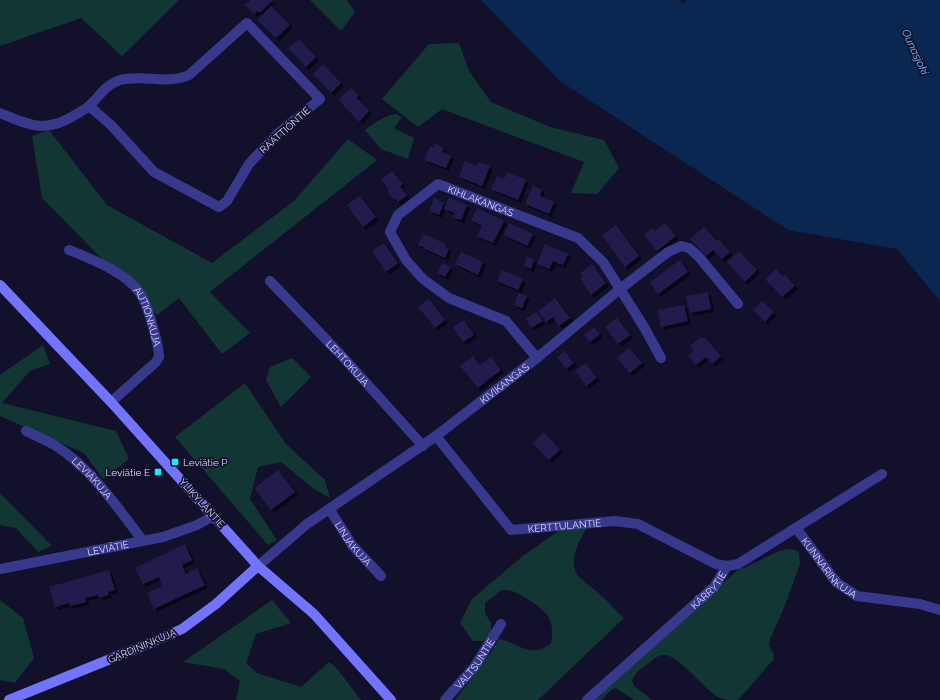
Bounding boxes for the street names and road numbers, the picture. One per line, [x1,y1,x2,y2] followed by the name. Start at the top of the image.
[258,105,312,155] street label: RÄÄTTIÖNTIE
[446,183,515,218] street label: KIHLAKANGAS
[132,284,163,348] street label: AUTIONKUJA
[324,338,372,388] street label: LEHTOKUJA
[478,361,531,406] street label: KIVIKANGAS
[70,455,114,501] street label: LEVIÄKUJA
[177,476,227,530] street label: YLIKYLÄNTIE
[527,517,602,534] street label: KERTTULANTIE
[333,520,374,568] street label: LINJAKUJA
[800,535,859,600] street label: KUNNARINKUJA
[86,538,130,557] street label: LEVIÄTIE
[688,569,728,611] street label: KÄRRYTIE
[106,627,178,665] street label: GARDININKUJA
[452,636,496,691] street label: VALTSUNTIE

